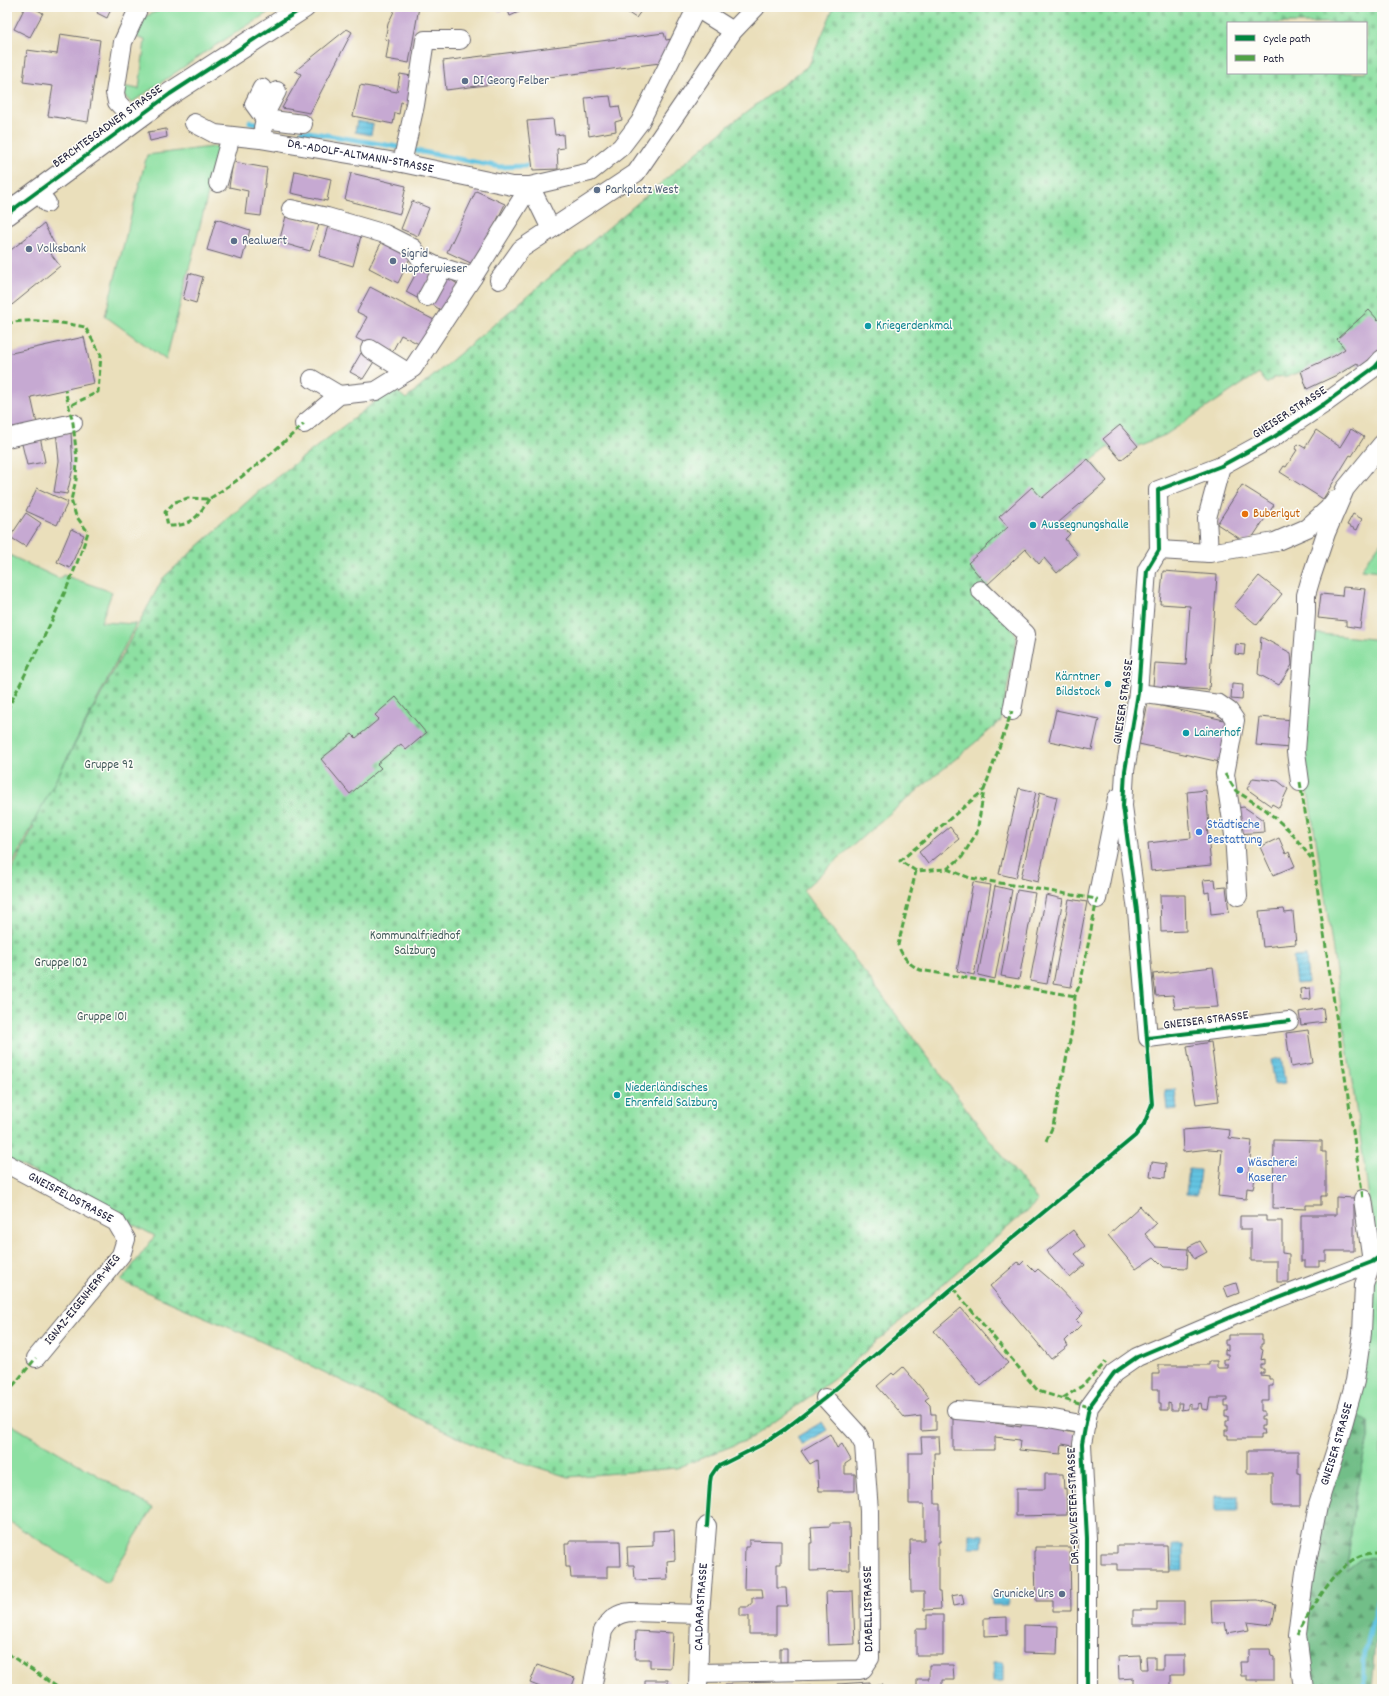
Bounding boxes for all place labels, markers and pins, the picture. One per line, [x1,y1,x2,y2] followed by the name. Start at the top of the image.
[473,72,549,91] place label: DI Georg Felber
[460,76,470,86] marker: DI Georg Felber
[605,181,679,200] place label: Parkplatz West
[592,185,602,195] marker: Parkplatz West
[242,232,287,251] place label: Realwert
[229,236,239,246] marker: Realwert
[37,240,86,259] place label: Volksbank
[24,244,34,254] marker: Volksbank
[401,245,467,279] place label: Sigrid Hopferwieser
[388,256,398,266] marker: Sigrid Hopferwieser
[876,317,952,336] place label: Kriegerdenkmal
[863,321,873,331] marker: Kriegerdenkmal
[1253,505,1300,524] place label: Buberlgut
[1240,509,1250,519] marker: Buberlgut
[1041,516,1129,535] place label: Aussegnungshalle
[1028,520,1038,530] marker: Aussegnungshalle
[1055,668,1100,702] place label: Kärntner Bildstock
[1103,679,1113,689] marker: Kärntner Bildstock
[1194,724,1241,743] place label: Lainerhof
[1181,728,1191,738] marker: Lainerhof
[1207,816,1262,850] place label: Städtische Bestattung
[1194,827,1204,837] marker: Städtische Bestattung
[625,1079,718,1113] place label: Niederländisches Ehrenfeld Salzburg
[612,1090,622,1100] marker: Niederländisches Ehrenfeld Salzburg
[1248,1154,1298,1188] place label: Wäscherei Kaserer
[1235,1165,1245,1175] marker: Wäscherei Kaserer
[993,1585,1054,1604] place label: Grunicke Urs
[1057,1589,1067,1599] marker: Grunicke Urs

